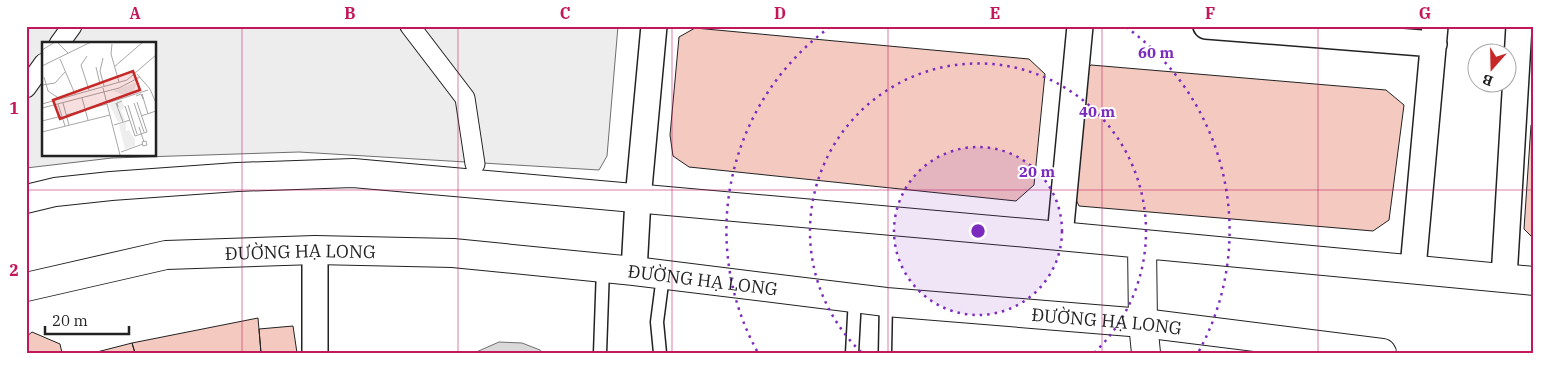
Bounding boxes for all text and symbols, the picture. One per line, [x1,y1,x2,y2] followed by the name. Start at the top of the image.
[129,3,141,23] text: A
[344,3,356,23] text: B
[560,3,570,23] text: C
[774,3,786,23] text: D
[990,3,1000,23] text: E
[1205,3,1215,23] text: F
[1419,3,1431,23] text: G
[42,42,156,156] inset map
[1468,42,1518,92] north arrow
[1138,43,1174,62] text: 60 m
[1480,70,1495,90] text: B
[9,98,19,118] text: 1
[1079,102,1115,121] text: 40 m
[1019,162,1055,181] text: 20 m
[969,222,987,240] centre of rings
[224,238,376,265] street label: ĐƯỜNG HẠ LONG
[626,259,779,300] street label: ĐƯỜNG HẠ LONG
[9,260,19,280] text: 2
[1031,302,1183,339] street label: ĐƯỜNG HẠ LONG
[45,304,129,336] scale bar
[52,311,88,330] text: 20 m

